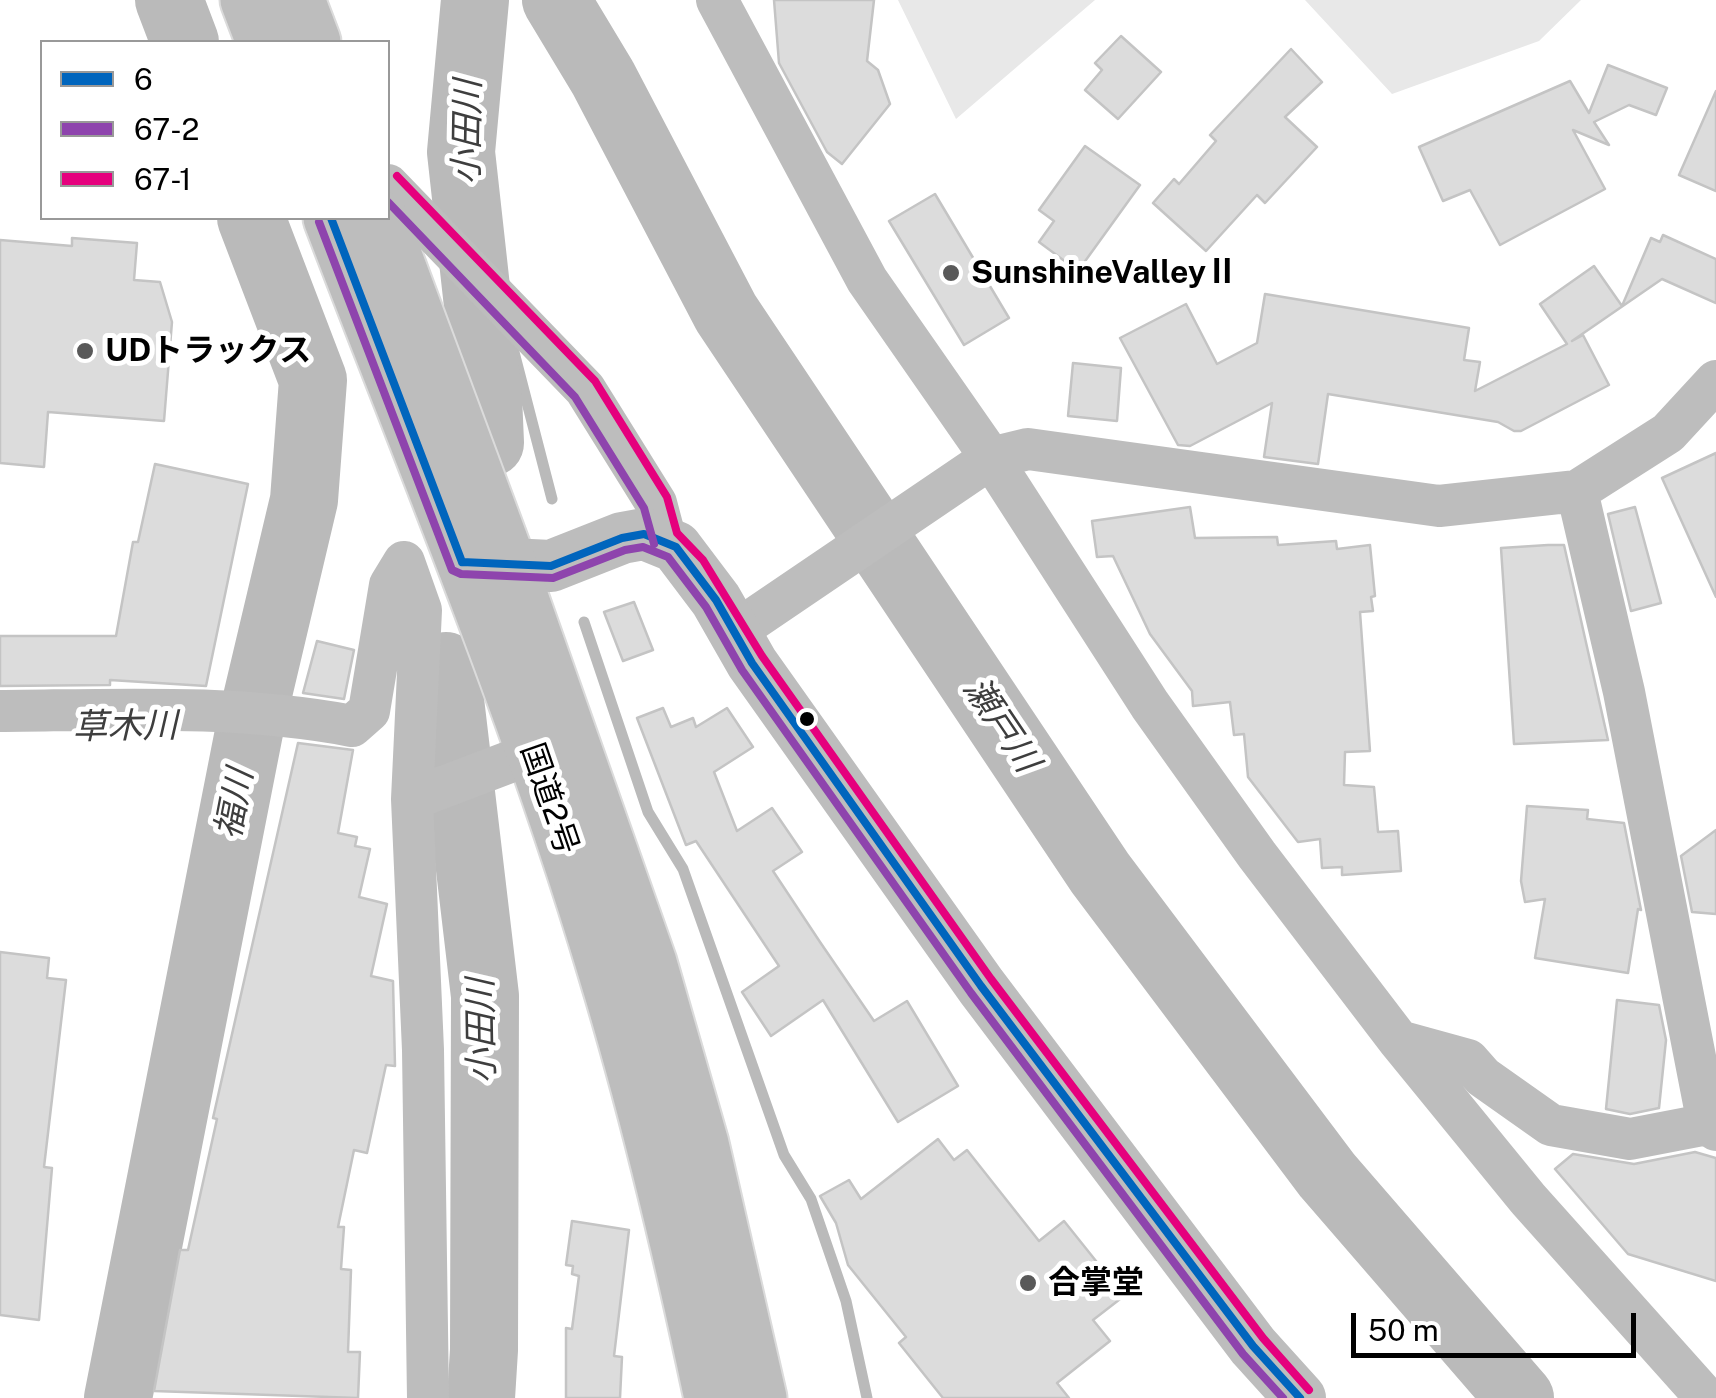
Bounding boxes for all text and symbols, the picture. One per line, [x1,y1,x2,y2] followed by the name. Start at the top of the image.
[40,40,390,220] legend
[134,61,153,97] text: 6
[446,79,490,185] water label: 小田川
[134,111,199,147] text: 67-2
[134,161,191,197] text: 67-1
[971,254,1238,292] place label: SunshineValleyⅡ
[940,262,962,284] marker: SunshineValleyⅡ
[105,332,311,370] place label: UDトラックス
[74,340,96,362] marker: UDトラックス
[954,670,1048,780] water label: 瀬戸川
[72,705,178,749] water label: 草木川
[797,709,817,729] unlabelled marker
[512,738,586,860] street label: 国道2号
[208,766,262,842] water label: 福川
[460,978,504,1084] water label: 小田川
[1048,1264,1144,1302] place label: 合掌堂
[1017,1272,1039,1294] marker: 合掌堂
[1356,1293,1641,1355] scale bar
[1368,1312,1439,1348] text: 50 m

